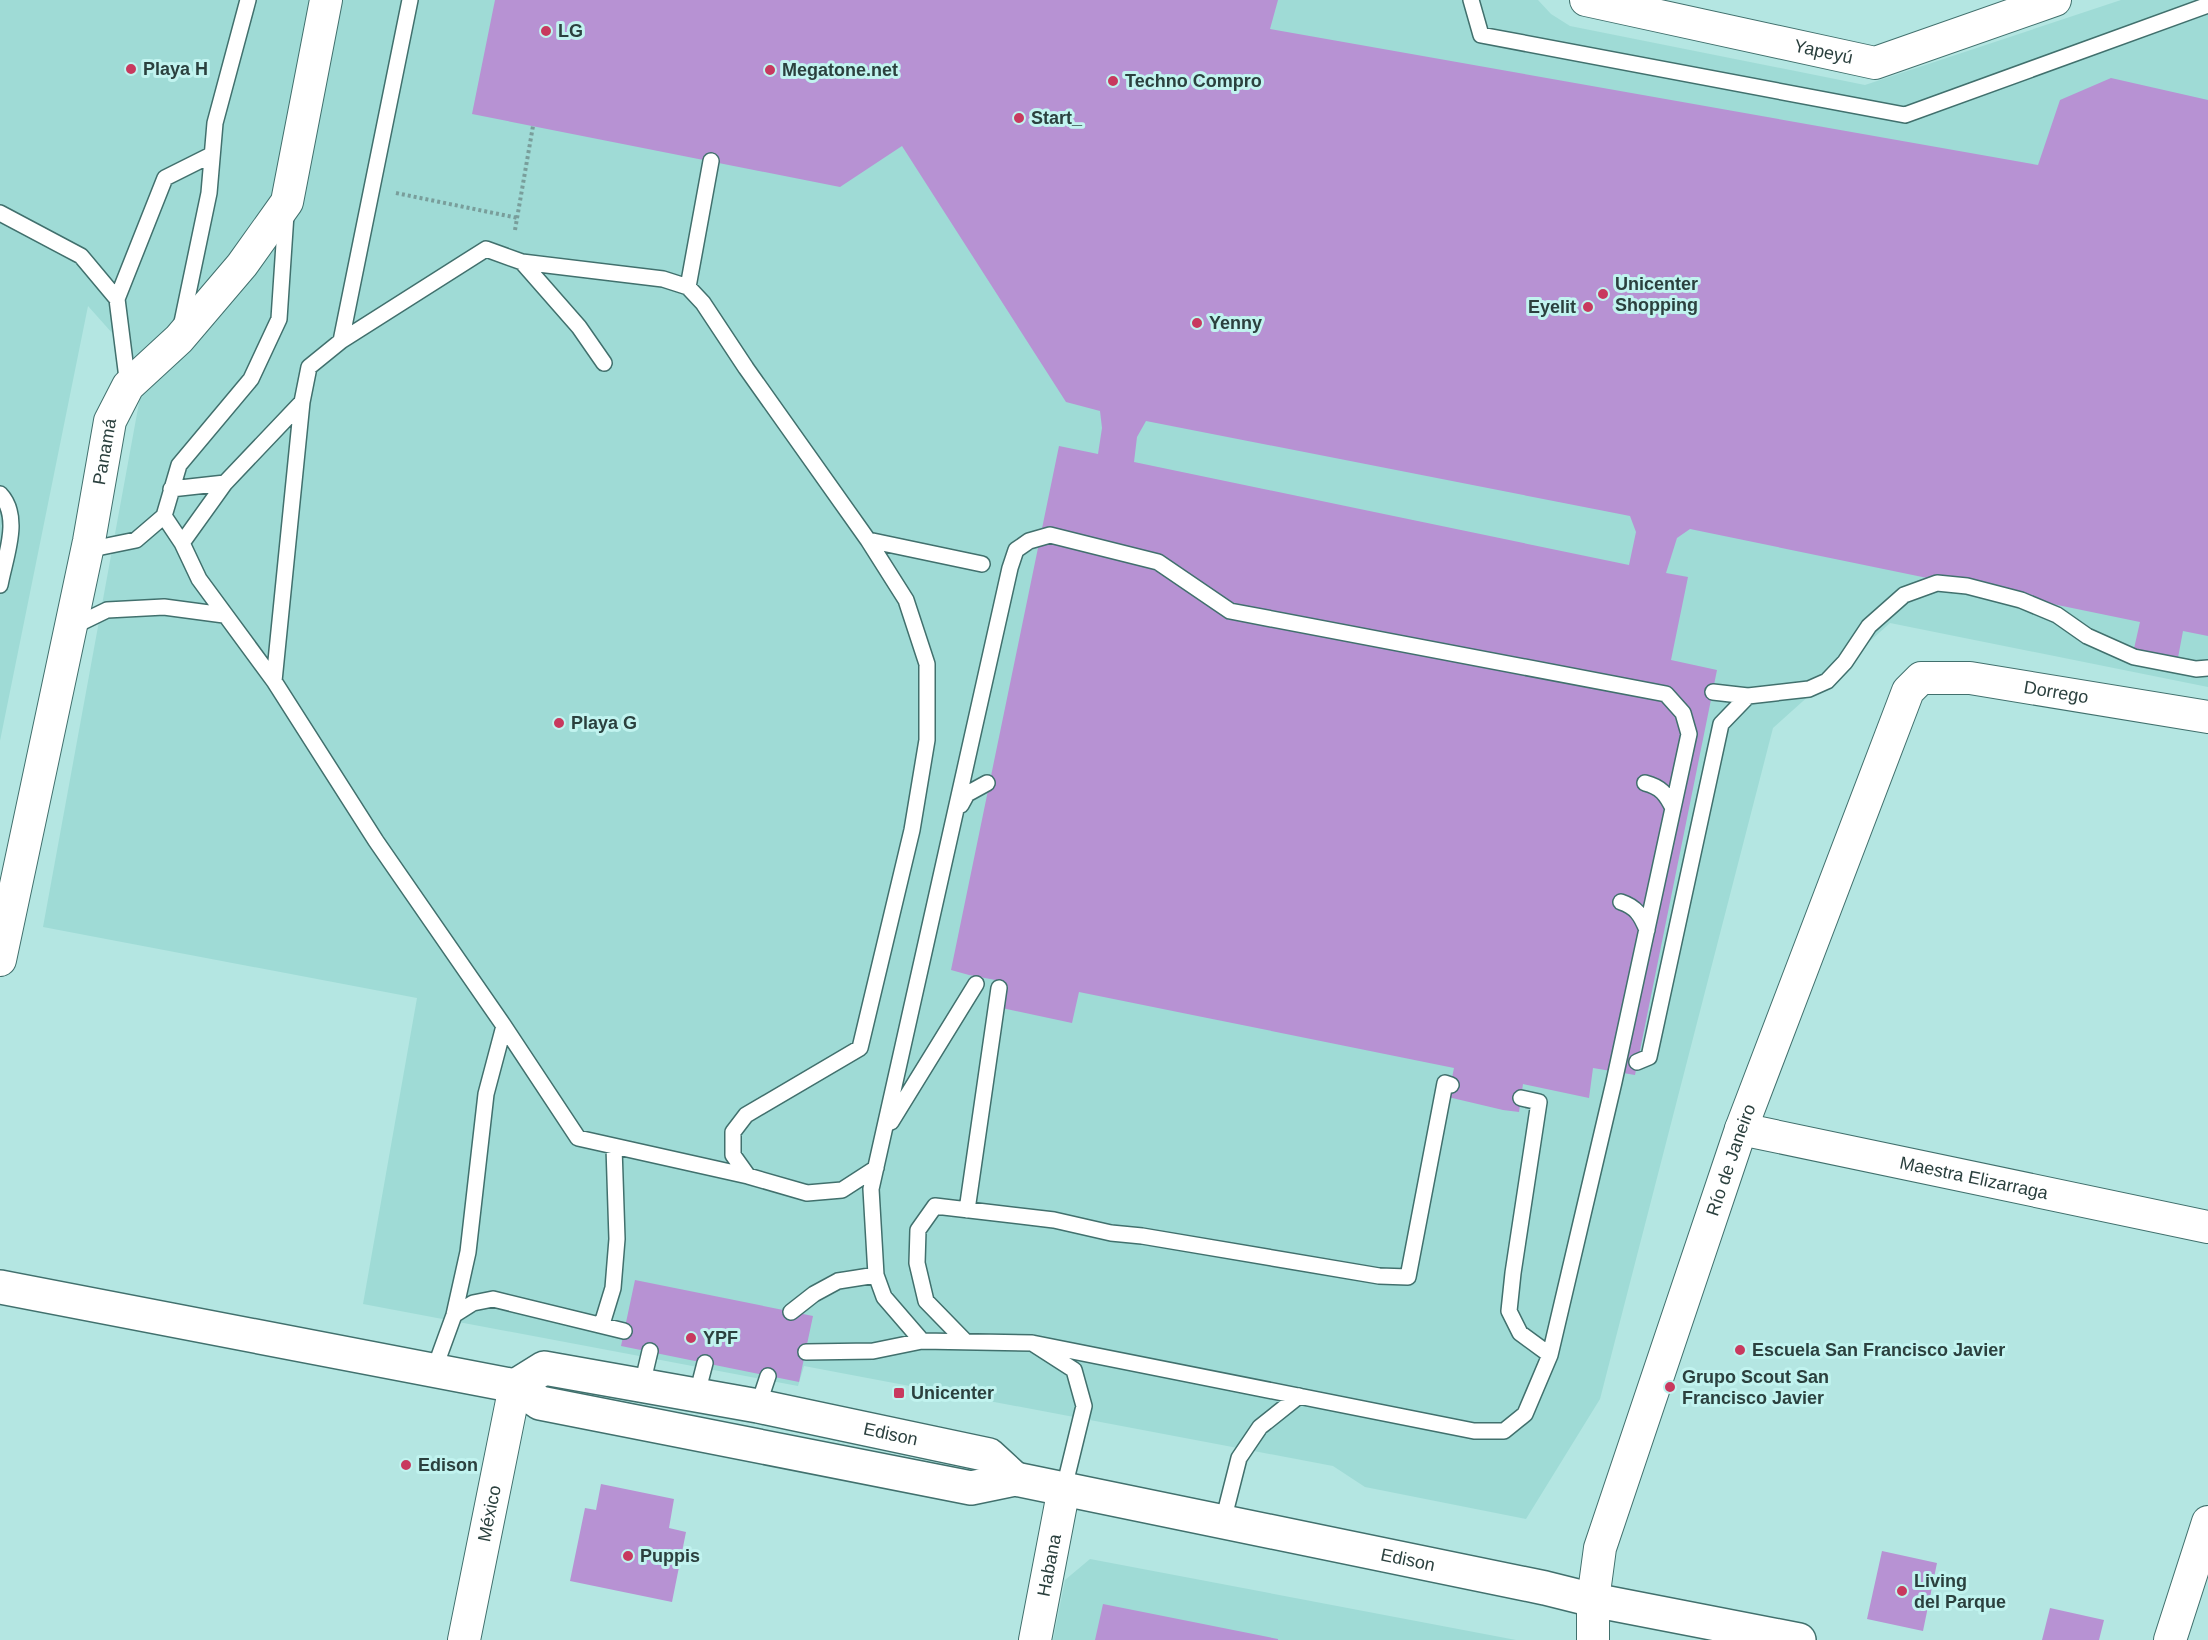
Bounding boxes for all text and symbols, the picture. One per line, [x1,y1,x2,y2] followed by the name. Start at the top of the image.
[558,21,583,41] place label: LG
[539,24,553,38] marker: LG
[1792,36,1855,68] street label: Yapeyú
[143,59,208,79] place label: Playa H
[782,60,898,80] place label: Megatone.net
[124,62,138,76] marker: Playa H
[763,63,777,77] marker: Megatone.net
[1125,71,1262,91] place label: Techno Compro
[1106,74,1120,88] marker: Techno Compro
[1031,108,1083,128] place label: Start_
[1012,111,1026,125] marker: Start_
[1615,274,1698,315] place label: Unicenter Shopping
[1596,287,1610,301] marker: Unicenter Shopping
[1528,297,1576,317] place label: Eyelit
[1581,300,1595,314] marker: Eyelit
[1209,313,1262,333] place label: Yenny
[1190,316,1204,330] marker: Yenny
[89,416,120,486] street label: Panamá
[2022,677,2090,707] street label: Dorrego
[571,713,637,733] place label: Playa G
[552,716,566,730] marker: Playa G
[1702,1101,1760,1219] street label: Río de Janeiro
[1898,1153,2051,1203] street label: Maestra Elizarraga
[703,1328,738,1348] place label: YPF
[684,1331,698,1345] marker: YPF
[1752,1340,2005,1360] place label: Escuela San Francisco Javier
[1733,1343,1747,1357] marker: Escuela San Francisco Javier
[1682,1367,1829,1408] place label: Grupo Scout San Francisco Javier
[1663,1380,1677,1394] marker: Grupo Scout San Francisco Javier
[911,1383,994,1403] place label: Unicenter
[892,1386,906,1400] marker: Unicenter
[862,1419,920,1450] street label: Edison
[418,1455,478,1475] place label: Edison
[399,1458,413,1472] marker: Edison
[474,1484,505,1543] street label: México
[1034,1532,1065,1598] street label: Habana
[1379,1544,1437,1575] street label: Edison
[640,1546,700,1566] place label: Puppis
[621,1549,635,1563] marker: Puppis
[1914,1571,2006,1612] place label: Living del Parque
[1895,1584,1909,1598] marker: Living del Parque

